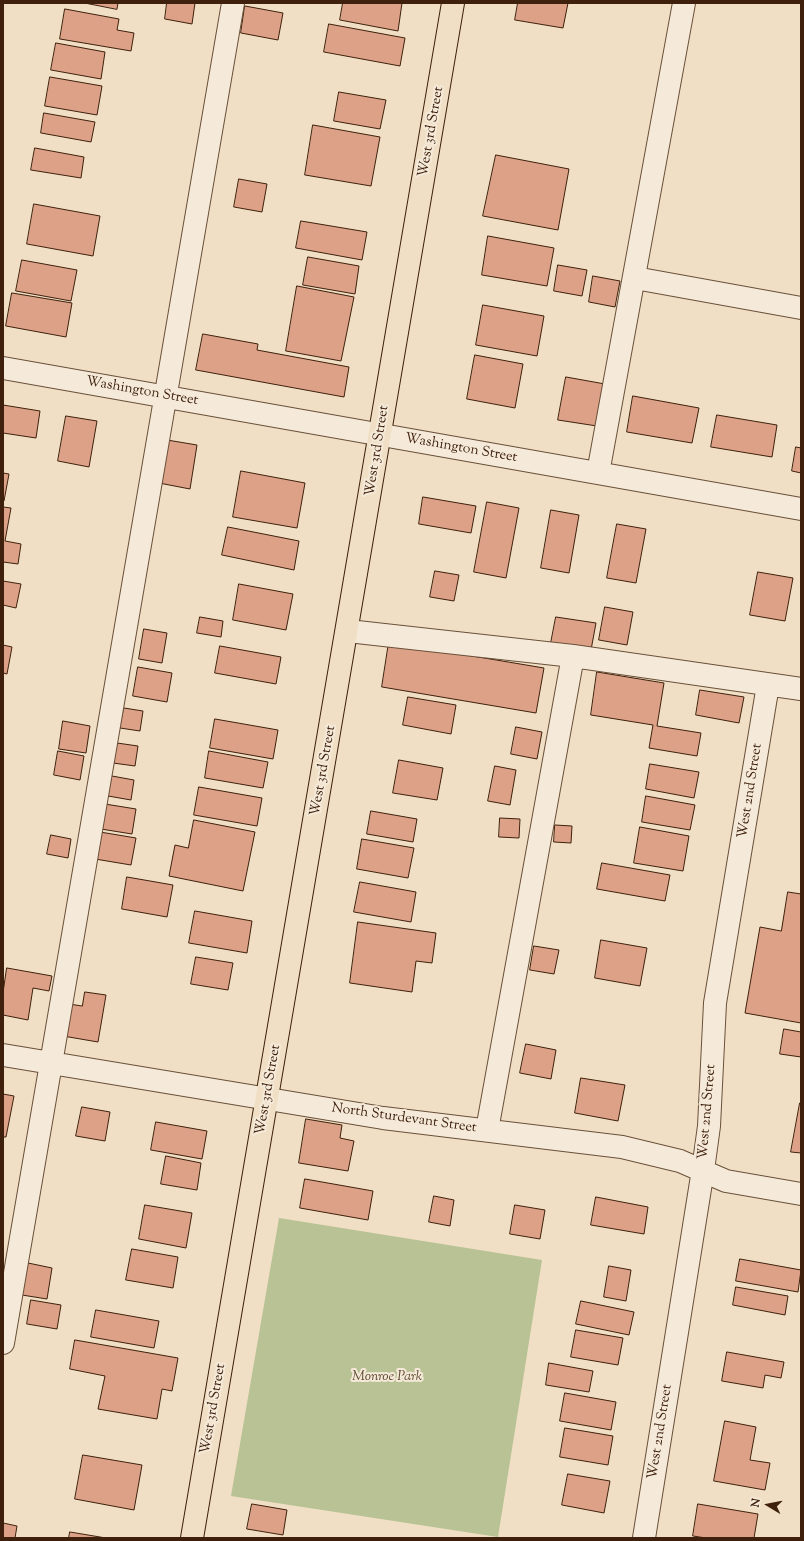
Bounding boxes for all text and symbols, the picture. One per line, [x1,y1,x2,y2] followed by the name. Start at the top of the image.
[416,85,448,179] street label: West 3rd Street
[85,374,199,410] street label: Washington Street
[363,404,393,498] street label: West 3rd Street
[404,431,518,467] street label: Washington Street
[308,724,340,818] street label: West 3rd Street
[735,742,767,840] street label: West 2nd Street
[253,1043,285,1137] street label: West 3rd Street
[695,1064,721,1160] street label: West 2nd Street
[330,1101,478,1137] street label: North Sturdevant Street
[198,1362,230,1456] street label: West 3rd Street
[352,1370,422,1386] park label: Monroe Park
[645,1383,677,1481] street label: West 2nd Street
[748,1485,788,1525] north arrow
[748,1497,765,1509] text: N

